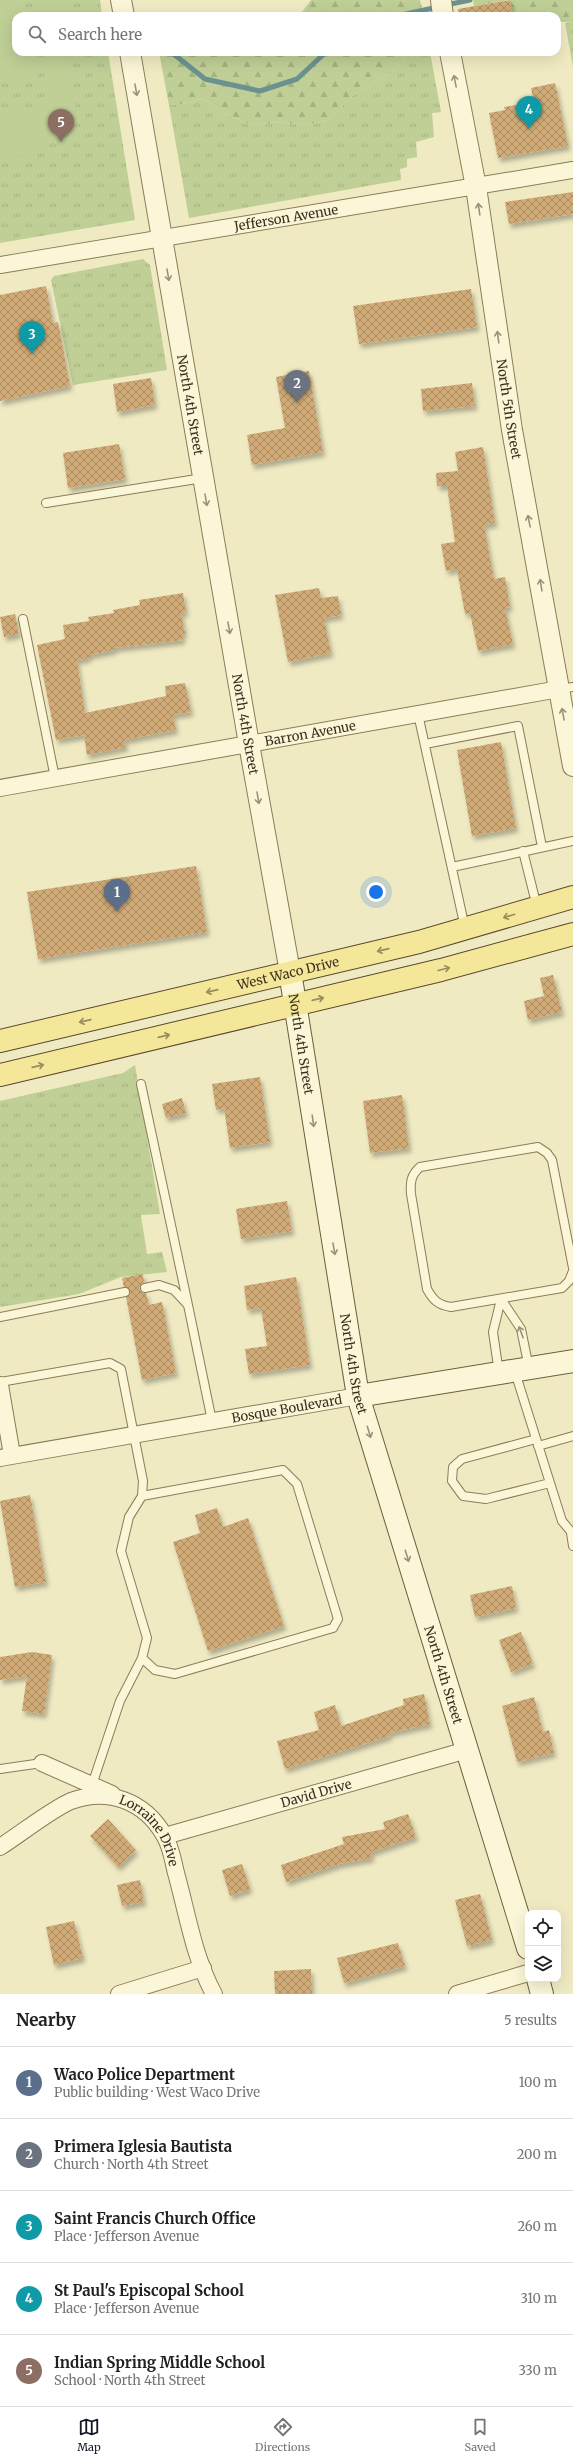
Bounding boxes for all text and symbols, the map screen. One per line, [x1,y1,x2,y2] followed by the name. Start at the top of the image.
[12,12,561,56] search box
[26,23,48,45] icon: search
[58,25,142,44] text: Search here
[451,75,459,88] one-way arrow
[132,84,140,97] one-way arrow
[516,96,542,129] pin: 4
[48,109,74,142] pin: 5
[232,201,340,235] street label: Jefferson Avenue
[475,203,483,216] one-way arrow
[164,269,172,282] one-way arrow
[19,321,45,354] pin: 3
[494,331,502,344] one-way arrow
[173,353,207,457] street label: North 4th Street
[493,358,525,461] street label: North 5th Street
[284,370,310,403] pin: 2
[203,493,211,506] one-way arrow
[525,514,533,527] one-way arrow
[537,579,545,592] one-way arrow
[225,621,233,634] one-way arrow
[228,673,262,776] street label: North 4th Street
[559,707,567,720] one-way arrow
[263,717,357,750] street label: Barron Avenue
[255,791,263,804] one-way arrow
[104,879,130,912] pin: 1
[366,882,386,902] your location
[503,913,516,920] one-way arrow
[377,947,390,955] one-way arrow
[235,953,341,994] street label: West Waco Drive
[438,965,451,972] one-way arrow
[205,987,218,995] one-way arrow
[285,993,318,1096] street label: North 4th Street
[311,995,324,1003] one-way arrow
[79,1017,92,1025] one-way arrow
[158,1032,171,1039] one-way arrow
[31,1062,44,1070] one-way arrow
[309,1114,317,1127] one-way arrow
[330,1243,338,1256] one-way arrow
[336,1312,371,1416] street label: North 4th Street
[516,1326,524,1338] one-way arrow
[230,1391,344,1427] street label: Bosque Boulevard
[366,1425,373,1438] one-way arrow
[404,1549,411,1562] one-way arrow
[420,1624,466,1726] street label: North 4th Street
[279,1775,354,1812] street label: David Drive
[117,1791,182,1868] street label: Lorraine Drive
[525,1910,561,1982] map controls
[525,1910,561,1946] button: locate
[525,1946,561,1982] button: layers
[16,2009,76,2031] text: Nearby
[504,2012,557,2029] text: 5 results
[54,2065,235,2084] text: Waco Police Department
[26,2074,32,2091] text: 1
[519,2074,557,2091] text: 100 m
[54,2084,260,2101] text: Public building · West Waco Drive
[54,2137,232,2156] text: Primera Iglesia Bautista
[25,2146,33,2163] text: 2
[517,2146,557,2163] text: 200 m
[54,2156,209,2173] text: Church · North 4th Street
[54,2209,256,2228] text: Saint Francis Church Office
[25,2218,33,2235] text: 3
[517,2218,557,2235] text: 260 m
[54,2228,199,2245] text: Place · Jefferson Avenue
[54,2281,244,2300] text: St Paul's Episcopal School
[25,2290,33,2307] text: 4
[520,2290,557,2307] text: 310 m
[54,2300,199,2317] text: Place · Jefferson Avenue
[54,2353,265,2372] text: Indian Spring Middle School
[25,2362,33,2379] text: 5
[518,2362,557,2379] text: 330 m
[54,2372,206,2389] text: School · North 4th Street
[77,2416,101,2454] tab: Map
[255,2416,310,2454] tab: Directions
[465,2416,496,2454] tab: Saved

